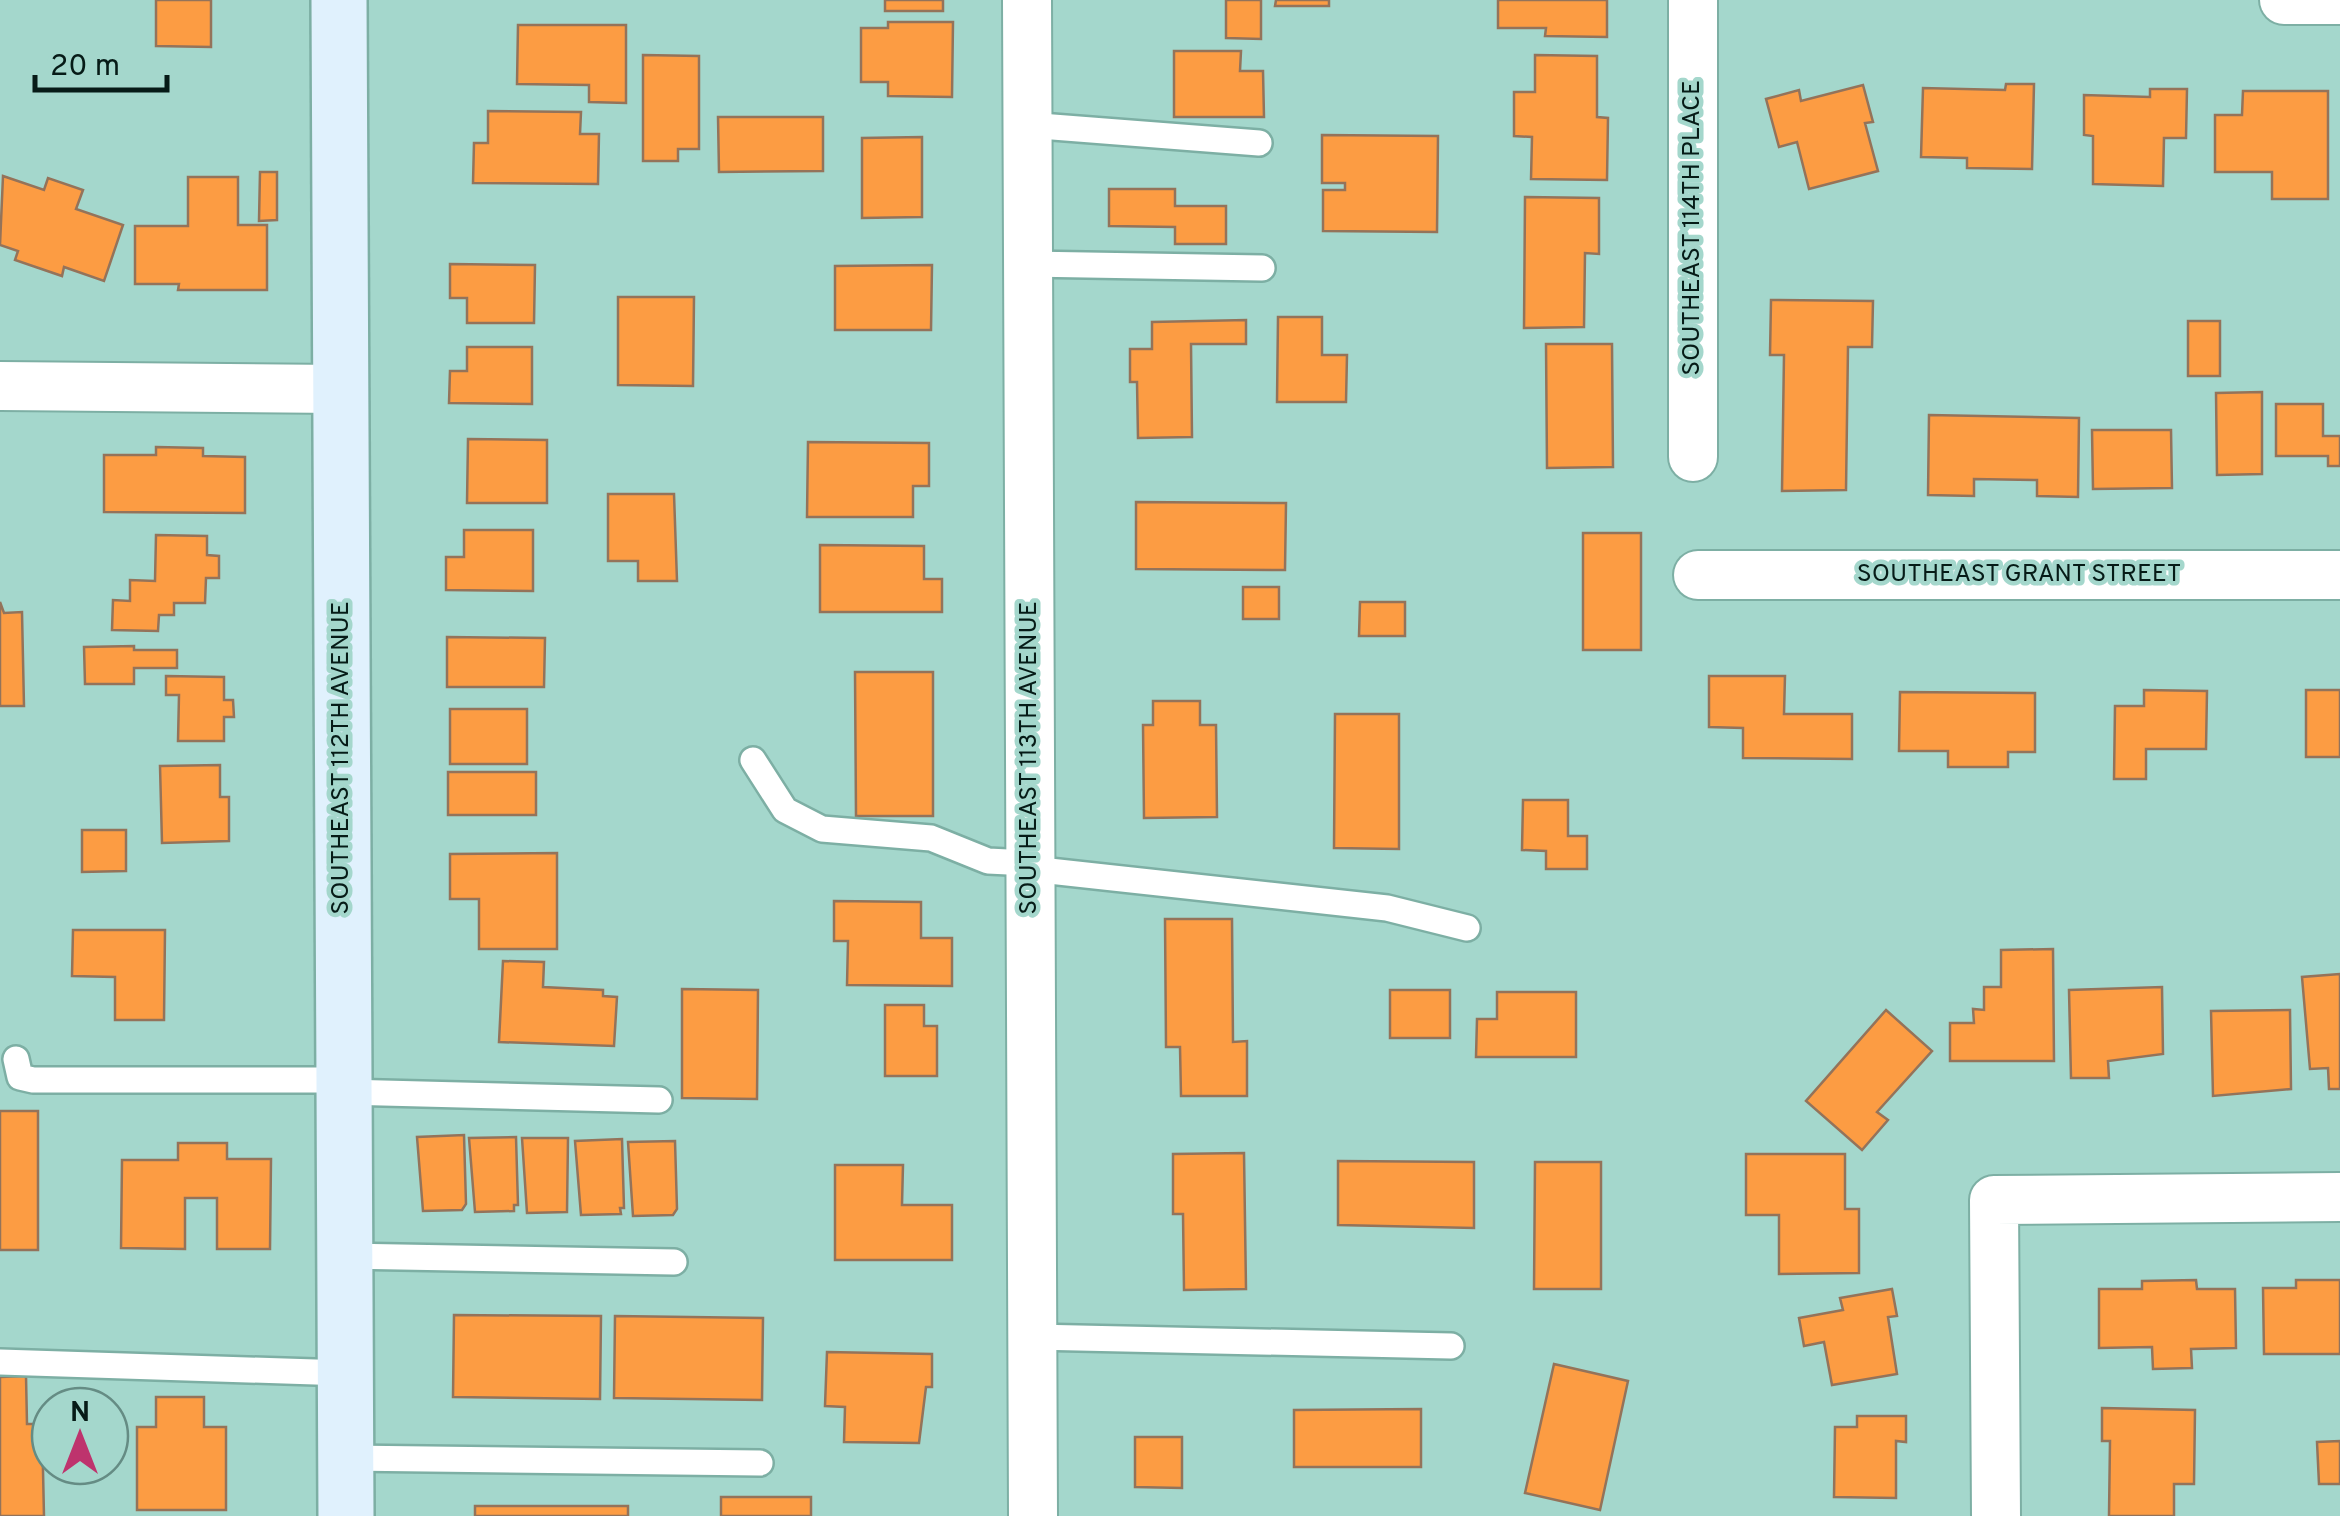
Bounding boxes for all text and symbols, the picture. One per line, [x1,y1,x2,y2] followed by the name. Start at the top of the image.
[35,30,168,92] scale bar
[50,49,120,86] text: 20 m
[1677,80,1709,376] street label: SOUTHEAST 114TH PLACE
[1857,559,2181,591] street label: SOUTHEAST GRANT STREET
[326,601,358,915] street label: SOUTHEAST 112TH AVENUE
[1014,601,1046,915] street label: SOUTHEAST 113TH AVENUE
[30,1386,130,1486] north arrow
[70,1396,90,1432] text: N

